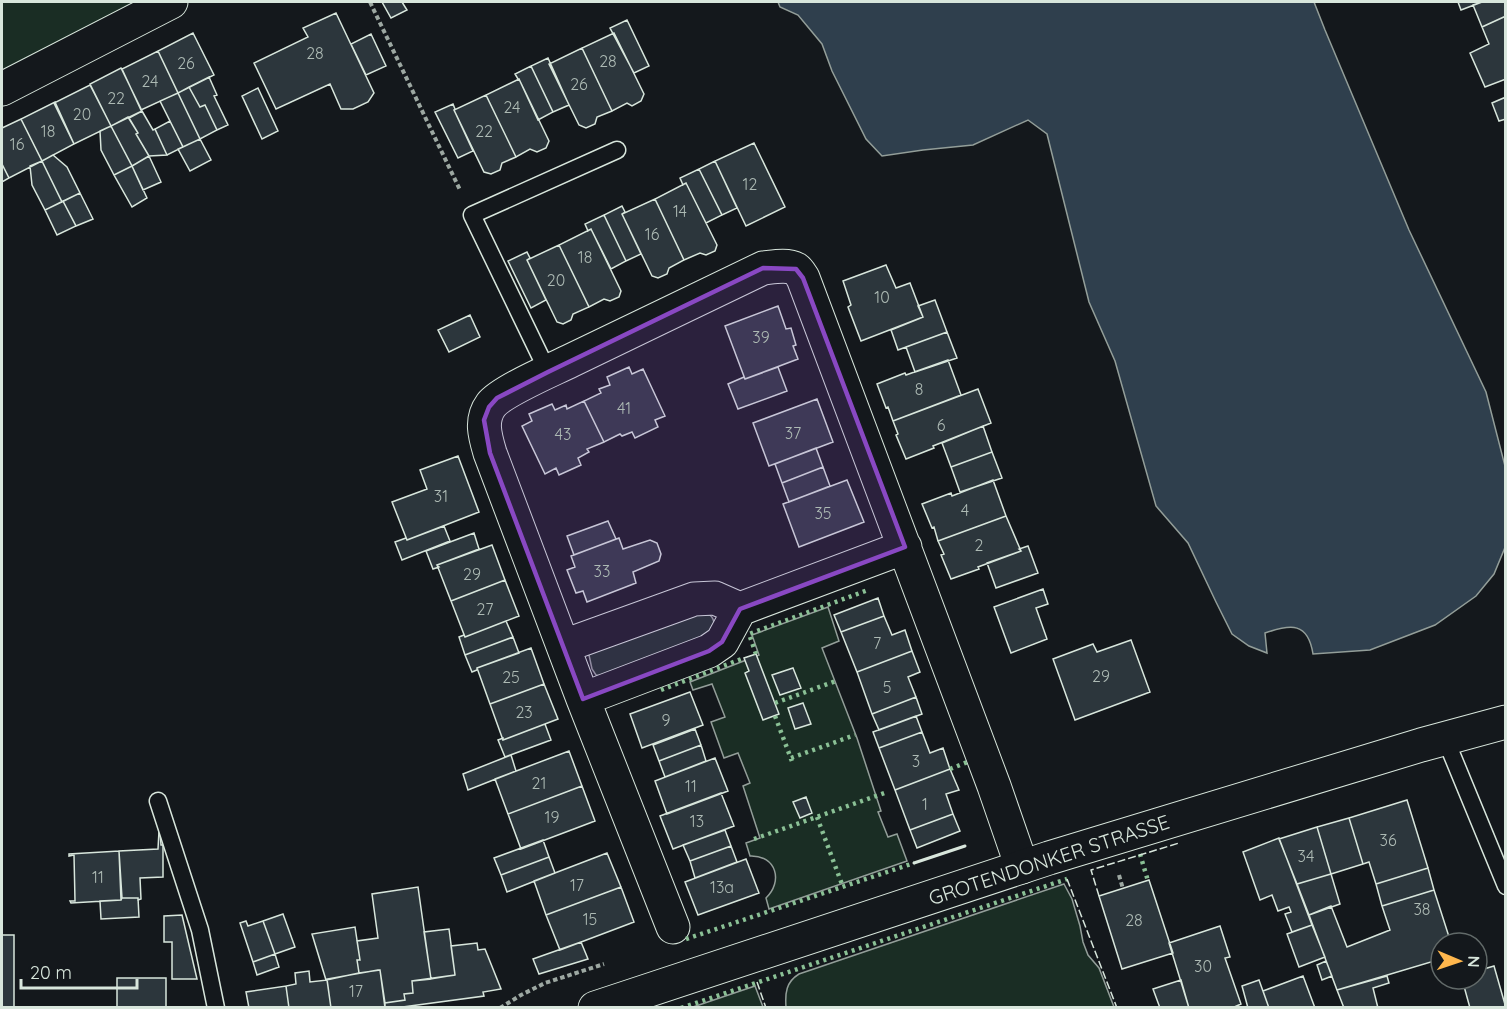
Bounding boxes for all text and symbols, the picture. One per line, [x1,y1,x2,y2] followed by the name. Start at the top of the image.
[306,43,324,63] house number: 28
[599,51,617,71] house number: 28
[177,53,195,73] house number: 26
[141,71,159,91] house number: 24
[570,74,588,94] house number: 26
[107,88,125,108] house number: 22
[503,97,521,117] house number: 24
[73,104,91,124] house number: 20
[41,121,55,141] house number: 18
[475,121,493,141] house number: 22
[10,134,25,154] house number: 16
[743,174,758,194] house number: 12
[673,201,687,221] house number: 14
[645,224,660,244] house number: 16
[578,247,592,267] house number: 18
[547,270,565,290] house number: 20
[874,287,890,307] house number: 10
[752,327,770,347] house number: 39
[915,379,923,399] house number: 8
[617,398,631,418] house number: 41
[937,415,946,435] house number: 6
[785,423,801,443] house number: 37
[555,424,571,444] house number: 43
[434,486,448,506] house number: 31
[961,500,969,520] house number: 4
[814,503,832,523] house number: 35
[975,535,984,555] house number: 2
[594,561,610,581] house number: 33
[463,564,481,584] house number: 29
[477,599,493,619] house number: 27
[873,633,881,653] house number: 7
[1092,666,1110,686] house number: 29
[502,667,520,687] house number: 25
[883,677,891,697] house number: 5
[515,702,533,722] house number: 23
[662,710,671,730] house number: 9
[912,751,920,771] house number: 3
[532,773,546,793] house number: 21
[685,776,697,796] house number: 11
[922,794,928,814] house number: 1
[545,807,559,827] house number: 19
[925,809,1172,910] street label: GROTENDONKER STRASSE
[690,811,704,831] house number: 13
[1380,830,1397,850] house number: 36
[1298,846,1314,866] house number: 34
[92,867,104,887] house number: 11
[570,875,584,895] house number: 17
[710,877,734,897] house number: 13a
[1413,899,1431,919] house number: 38
[583,909,597,929] house number: 15
[1125,910,1143,930] house number: 28
[1429,931,1489,991] north arrow
[21,952,136,990] scale bar
[1464,955,1484,968] text: N
[1194,956,1212,976] house number: 30
[30,961,72,984] text: 20 m
[349,981,363,1001] house number: 17

